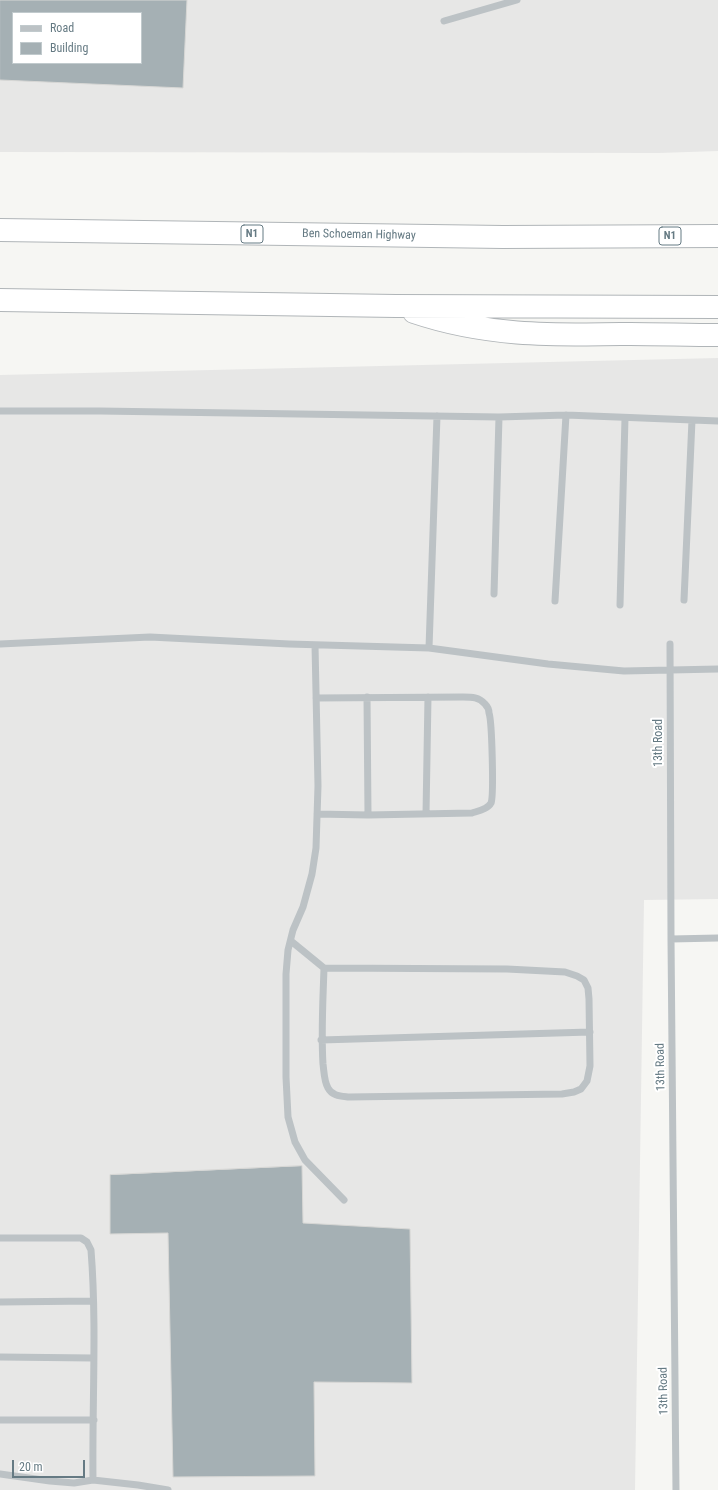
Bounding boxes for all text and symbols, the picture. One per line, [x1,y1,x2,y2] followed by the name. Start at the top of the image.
[12,12,142,64] legend
[50,21,74,35] text: Road
[50,41,88,55] text: Building
[241,225,263,243] road number: N1
[302,227,416,243] street label: Ben Schoeman Highway
[659,227,681,245] road number: N1
[652,719,666,767] street label: 13th Road
[653,1043,669,1091] street label: 13th Road
[656,1367,672,1415] street label: 13th Road
[14,1452,87,1478] scale bar
[19,1460,43,1474] text: 20 m

